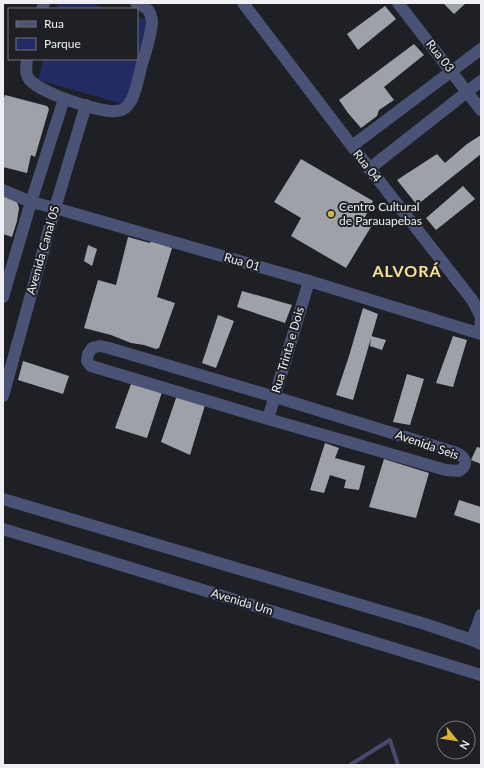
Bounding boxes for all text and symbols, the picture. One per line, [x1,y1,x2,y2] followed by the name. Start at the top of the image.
[8,8,138,60] legend
[44,16,64,31] text: Rua
[44,36,81,51] text: Parque
[423,37,458,75] street label: Rua 03
[350,147,385,185] street label: Rua 04
[339,199,422,228] place label: Centro Cultural de Parauapebas
[23,204,62,296] street label: Avenida Canal 05
[326,209,336,219] marker: Centro Cultural de Parauapebas
[222,249,262,274] street label: Rua 01
[371,261,442,280] district label: ALVORÁ
[268,305,307,395] street label: Rua Trinta e Dois
[393,427,461,462] street label: Avenida Seis
[209,585,275,618] street label: Avenida Um
[436,720,476,760] north arrow
[457,738,473,752] text: N

